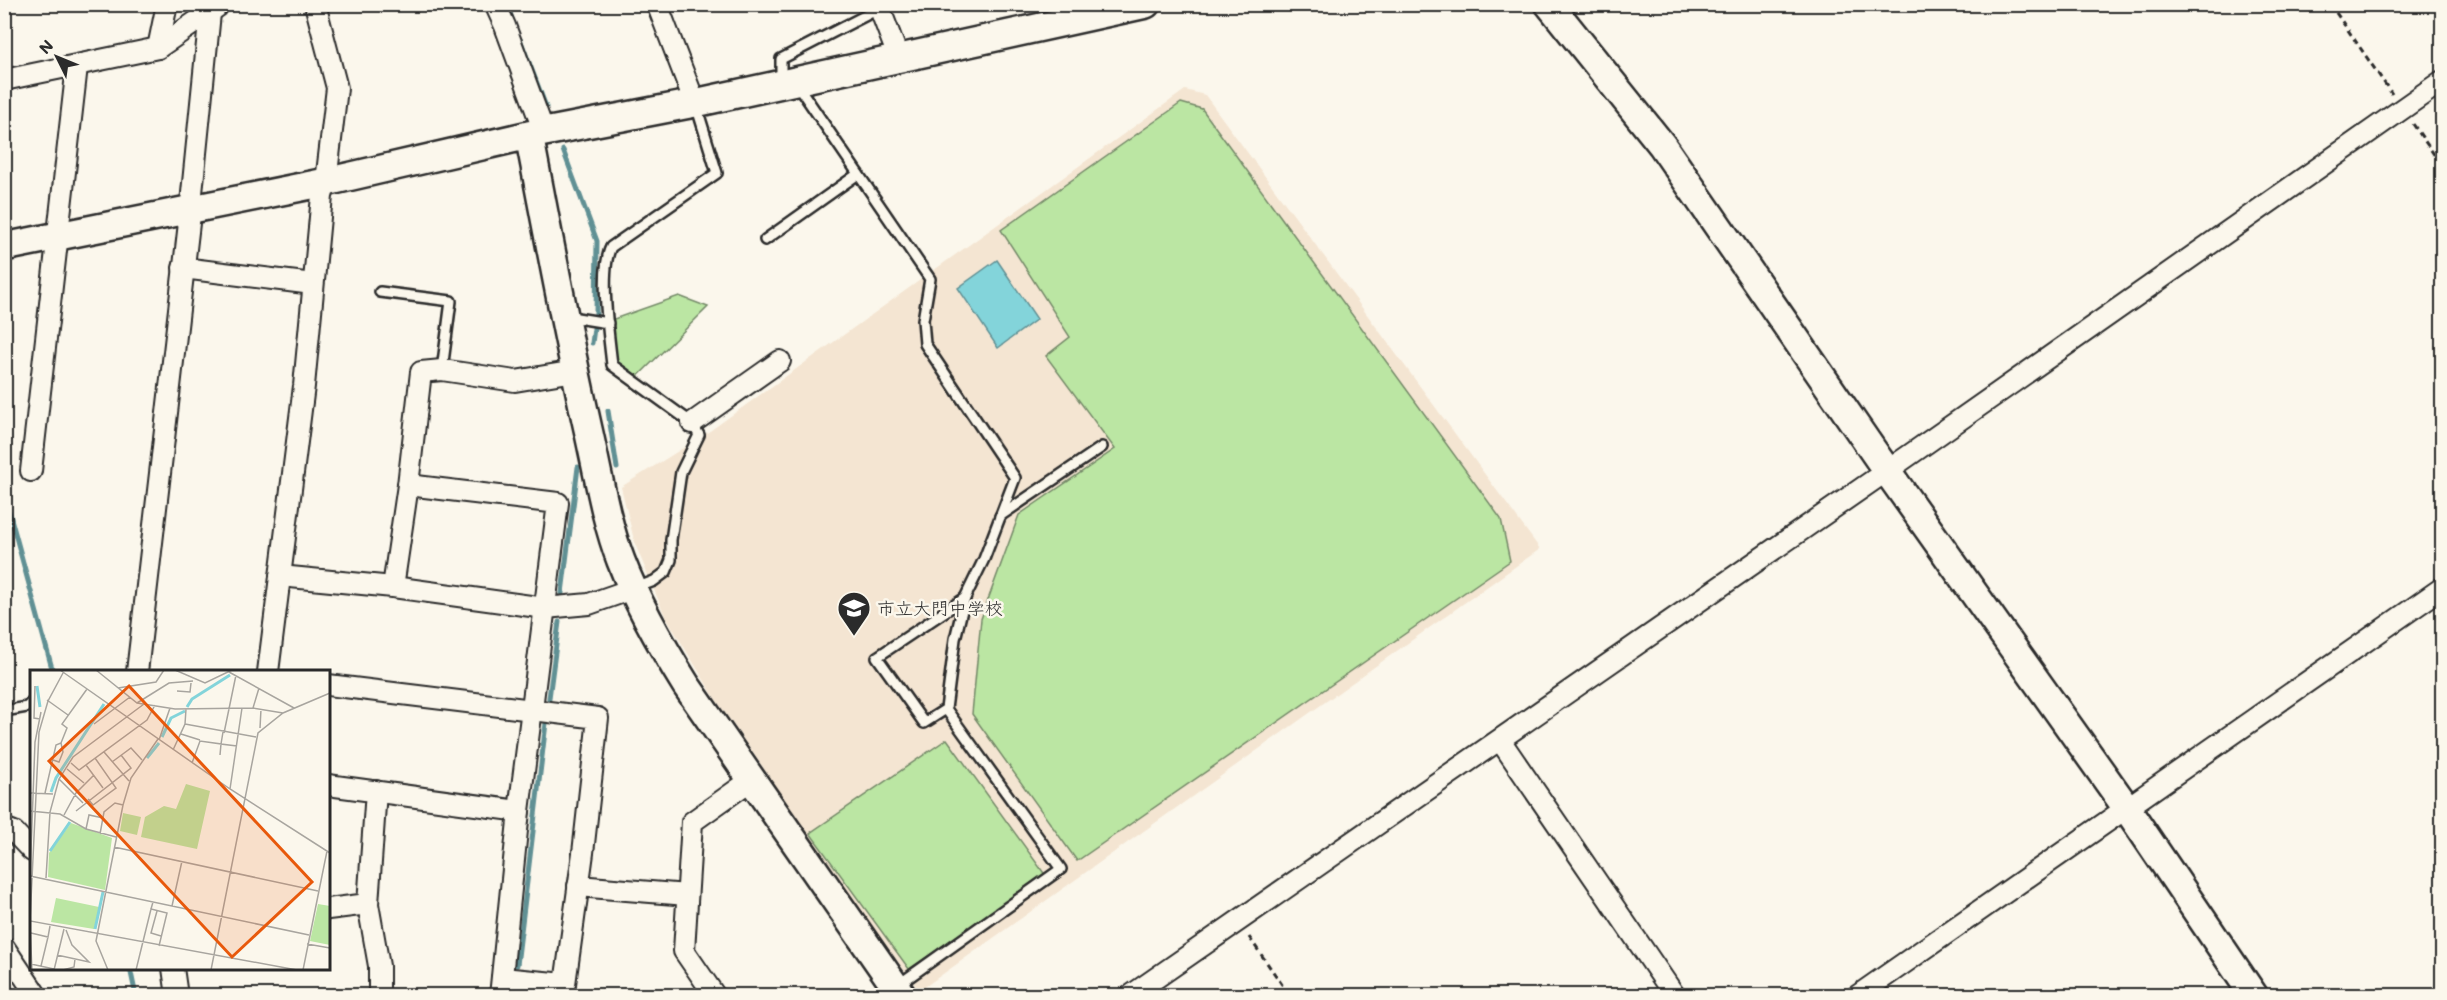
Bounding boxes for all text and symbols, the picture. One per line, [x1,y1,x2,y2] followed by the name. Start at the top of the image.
[27,27,87,87] north arrow
[34,35,57,58] text: N
[836,590,872,637] school or university icon: 市立大門中学校
[877,596,1003,620] place label: 市立大門中学校
[30,670,330,970] inset map

